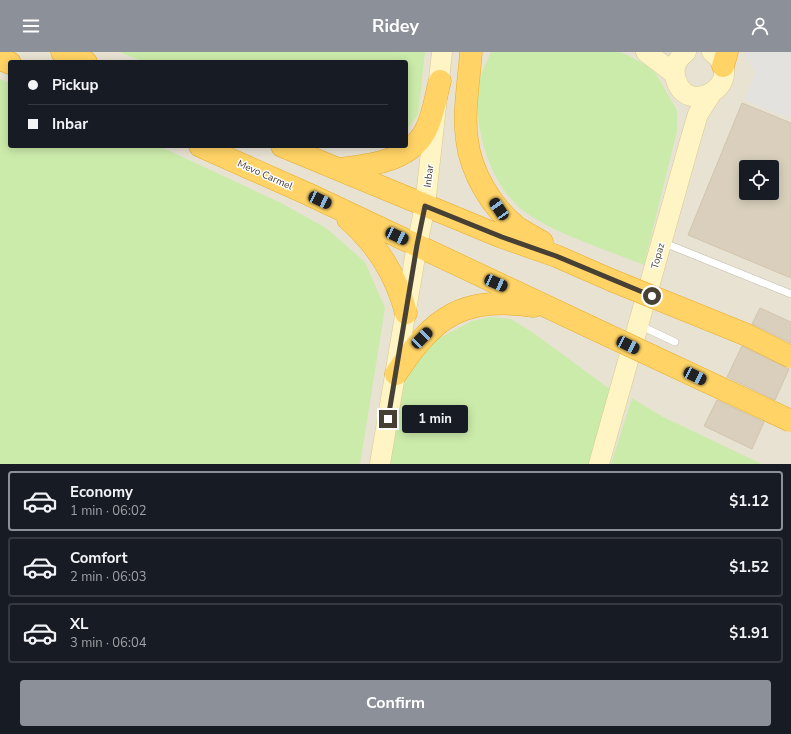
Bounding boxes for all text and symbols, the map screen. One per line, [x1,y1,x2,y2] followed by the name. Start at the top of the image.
[372,14,419,38] text: Ridey
[20,15,42,37] icon: menu
[749,15,771,37] icon: person
[52,75,98,95] text: Pickup
[52,114,88,134] text: Inbar
[235,157,295,193] street label: Mevo Carmel
[739,160,779,200] map controls
[739,160,779,200] button: locate
[421,163,437,188] street label: Inbar
[307,189,333,211] car
[487,196,511,222] car
[384,225,410,247] car
[648,241,668,271] street label: Topaz
[483,273,509,293] car
[643,287,661,305] route start
[409,325,435,351] car
[615,334,641,356] car
[682,365,708,387] car
[402,405,468,433] callout: 1 min
[379,410,397,428] route end
[418,410,452,428] text: 1 min
[70,482,133,502] text: Economy
[22,483,58,519] icon: car
[729,491,769,511] text: $1.12
[70,502,146,520] text: 1 min · 06:02
[70,548,127,568] text: Comfort
[22,549,58,585] icon: car
[729,557,769,577] text: $1.52
[70,568,146,586] text: 2 min · 06:03
[70,614,89,634] text: XL
[22,615,58,651] icon: car
[729,623,769,643] text: $1.91
[70,634,146,652] text: 3 min · 06:04
[20,680,771,726] button: Confirm

